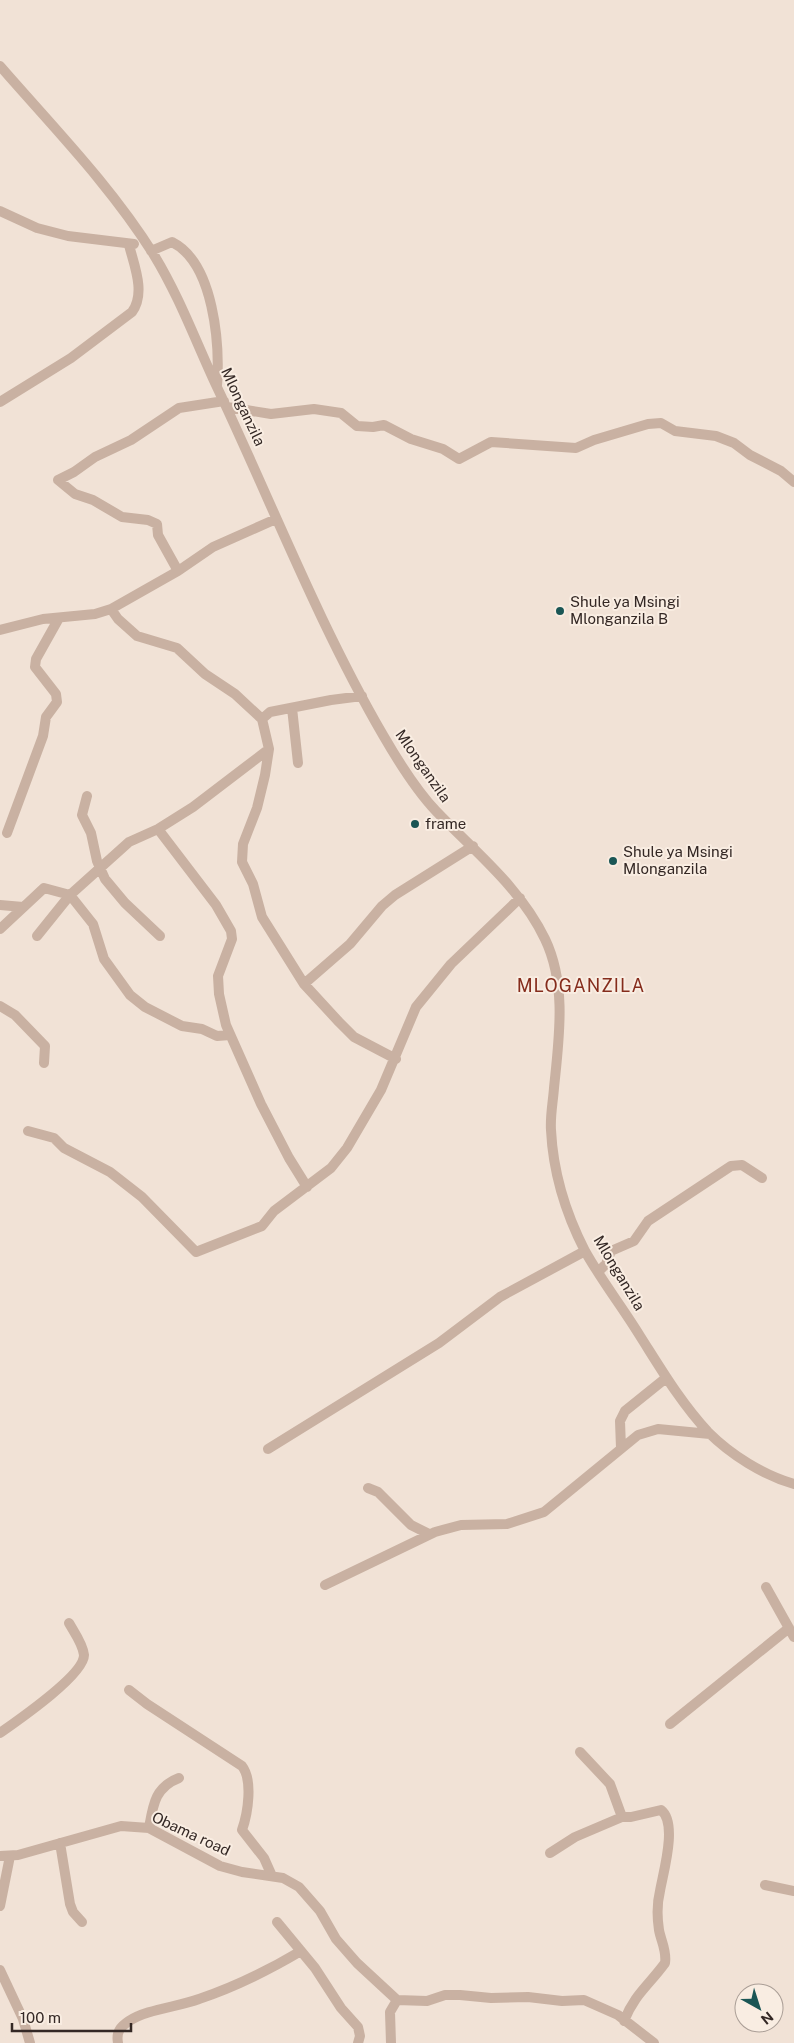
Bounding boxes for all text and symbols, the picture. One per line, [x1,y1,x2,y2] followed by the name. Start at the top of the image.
[218,365,269,449] street label: Mlonganzila
[570,593,680,627] place label: Shule ya Msingi Mlonganzila B
[554,605,566,617] marker: Shule ya Msingi Mlonganzila B
[392,726,455,805] street label: Mlonganzila
[425,815,466,832] place label: frame
[409,818,421,830] marker: frame
[623,843,733,877] place label: Shule ya Msingi Mlonganzila
[607,855,619,867] marker: Shule ya Msingi Mlonganzila
[517,975,645,996] district label: MLOGANZILA
[590,1232,648,1313] street label: Mlonganzila
[149,1808,233,1859] street label: Obama road
[734,1983,784,2033] north arrow
[12,2000,131,2032] scale bar
[758,2008,776,2028] text: N
[20,2009,61,2026] text: 100 m

